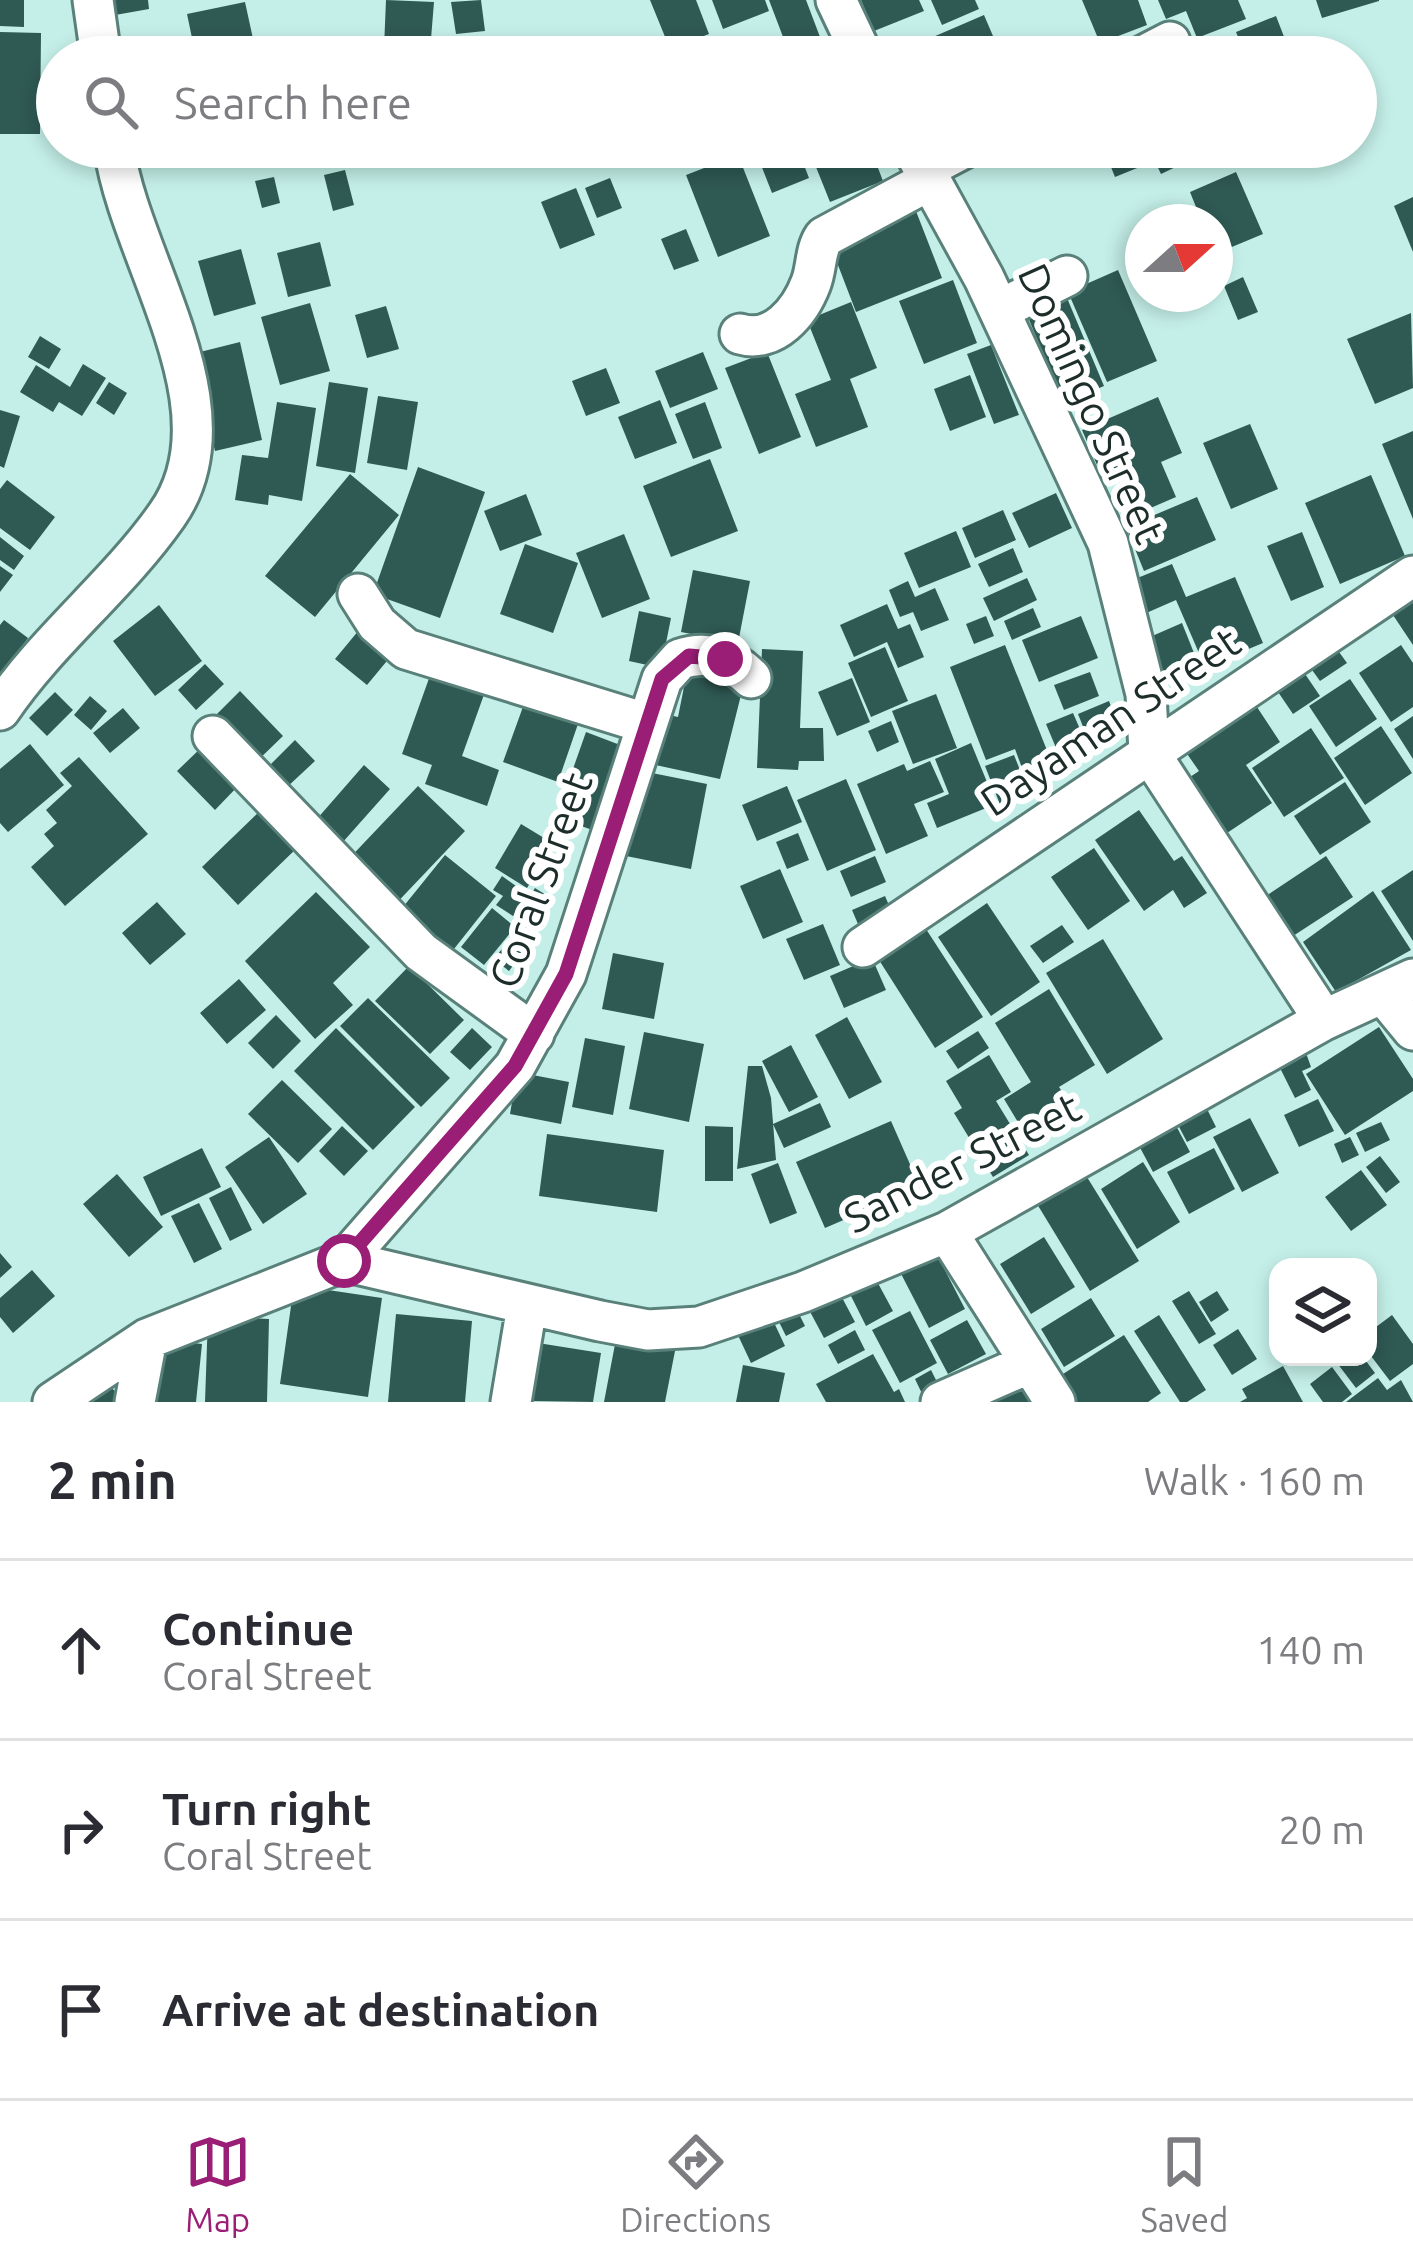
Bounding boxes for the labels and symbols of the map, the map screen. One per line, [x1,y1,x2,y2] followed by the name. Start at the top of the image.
[1125,204,1233,312] north arrow
[1009,256,1175,550] street label: Domingo Street
[972,617,1248,825] street label: Dayaman Street
[698,632,752,686] route end
[479,766,601,994] street label: Coral Street
[836,1082,1088,1242] street label: Sander Street
[317,1234,371,1288] route start

